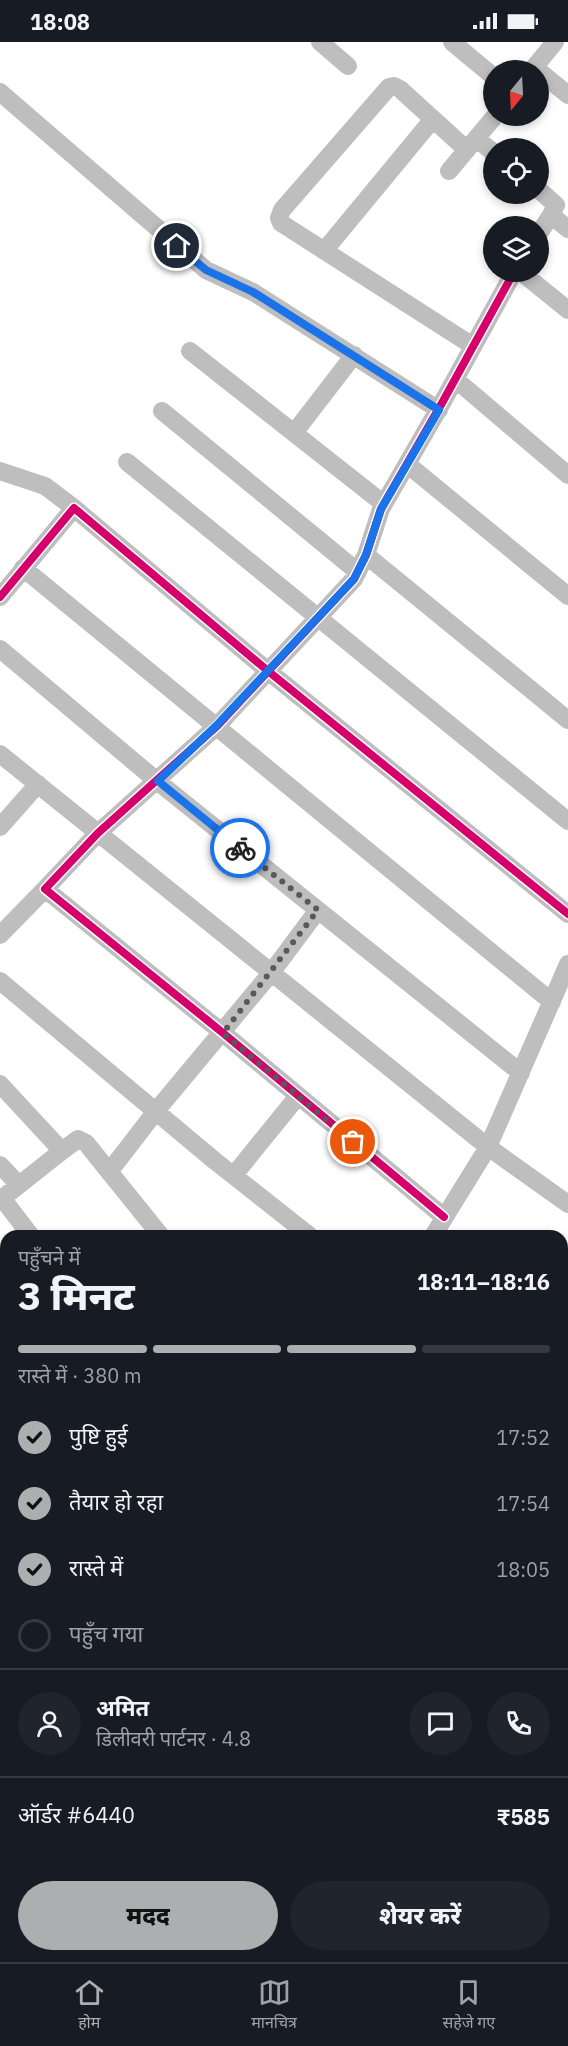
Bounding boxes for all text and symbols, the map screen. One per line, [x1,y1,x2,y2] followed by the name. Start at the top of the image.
[30,7,90,36] text: 18:08
[483,60,549,126] north arrow
[483,60,549,282] map controls
[483,138,549,204] button: locate
[483,216,549,282] button: layers
[151,220,202,271] pin
[160,229,193,262] icon: home
[210,818,270,878] courier
[224,832,257,865] icon: bike
[327,1116,378,1167] pin
[336,1125,369,1158] icon: bag
[18,1244,80,1271] text: पहुँचने में
[417,1267,550,1296] text: 18:11–18:16
[18,1270,135,1321] text: 3 मिनट
[18,1362,141,1389] text: रास्ते में · 380 m
[18,1421,51,1454] icon: check
[69,1421,128,1450] text: पुष्टि हुई
[496,1424,550,1451] text: 17:52
[18,1487,51,1520] icon: check
[69,1487,163,1516] text: तैयार हो रहा
[496,1490,550,1517] text: 17:54
[18,1553,51,1586] icon: check
[69,1553,123,1582] text: रास्ते में
[496,1556,550,1583] text: 18:05
[69,1619,143,1648] text: पहुँच गया
[18,1692,81,1755] button: person
[409,1692,472,1755] button: chat
[487,1692,550,1755] button: phone
[96,1693,149,1722] text: अमित
[96,1725,251,1752] text: डिलीवरी पार्टनर · 4.8
[18,1800,135,1829] text: ऑर्डर #6440
[497,1802,550,1831] text: ₹585
[18,1881,278,1950] button: मदद
[290,1881,550,1950] button: शेयर करें
[73,1976,106,2035] tab: होम
[251,1976,297,2035] tab: मानचित्र
[442,1976,495,2035] tab: सहेजे गए

